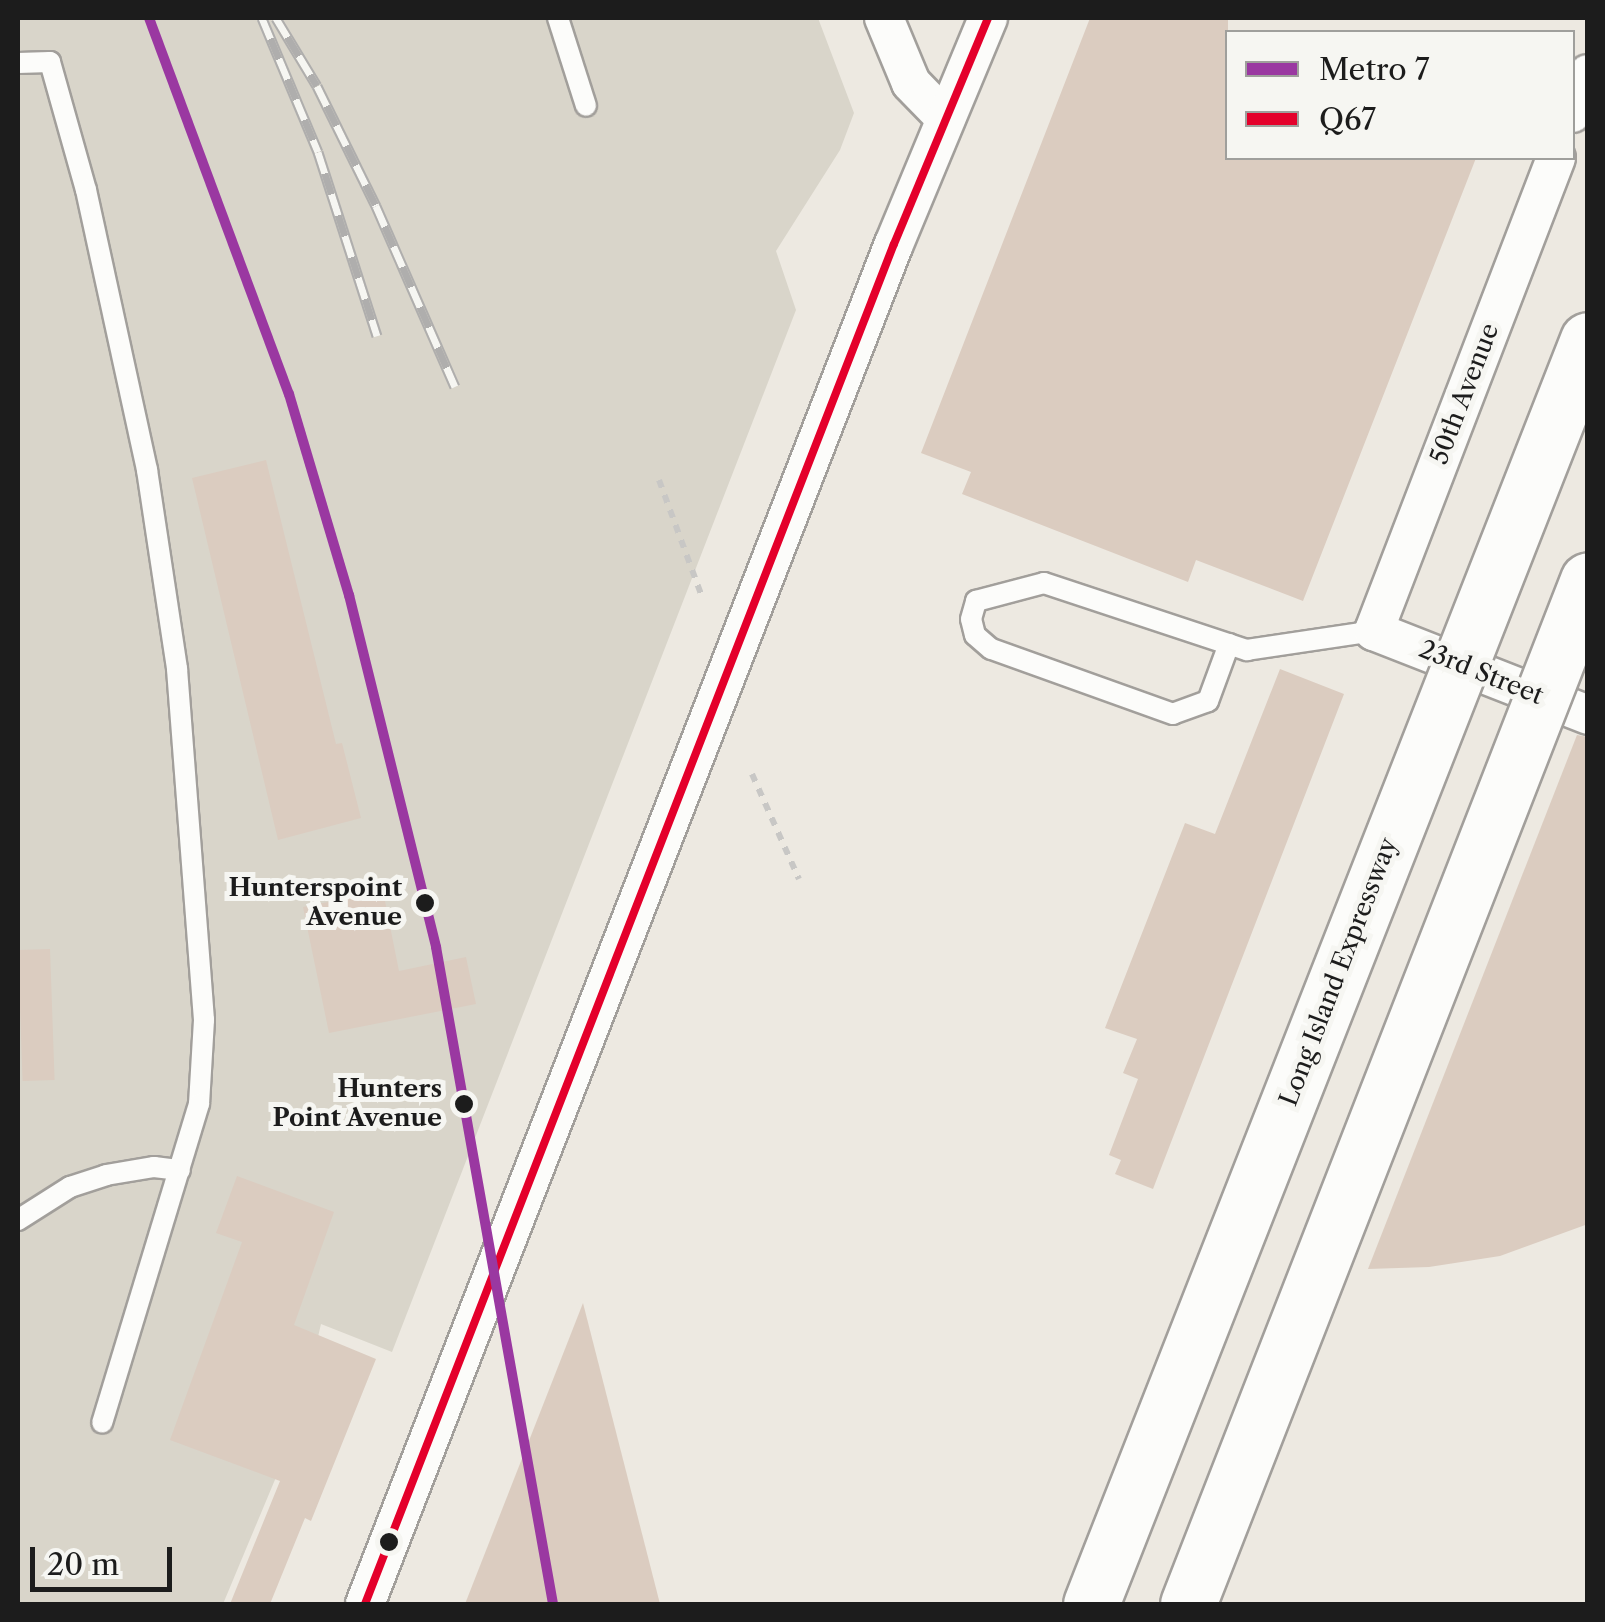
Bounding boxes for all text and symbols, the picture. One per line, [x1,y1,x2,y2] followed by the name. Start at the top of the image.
[1225,30,1575,160] legend
[1319,51,1429,88] text: Metro 7
[1319,101,1376,138] text: Q67
[1424,319,1506,469] street label: 50th Avenue
[1415,635,1547,711] street label: 23rd Street
[1274,834,1404,1110] street label: Long Island Expressway
[229,874,402,933] place label: Hunterspoint Avenue
[412,890,438,916] marker: Hunterspoint Avenue
[271,1075,442,1134] place label: Hunters Point Avenue
[451,1091,477,1117] marker: Hunters Point Avenue
[35,1527,178,1589] scale bar
[379,1532,399,1552] unlabelled marker
[47,1546,119,1583] text: 20 m

